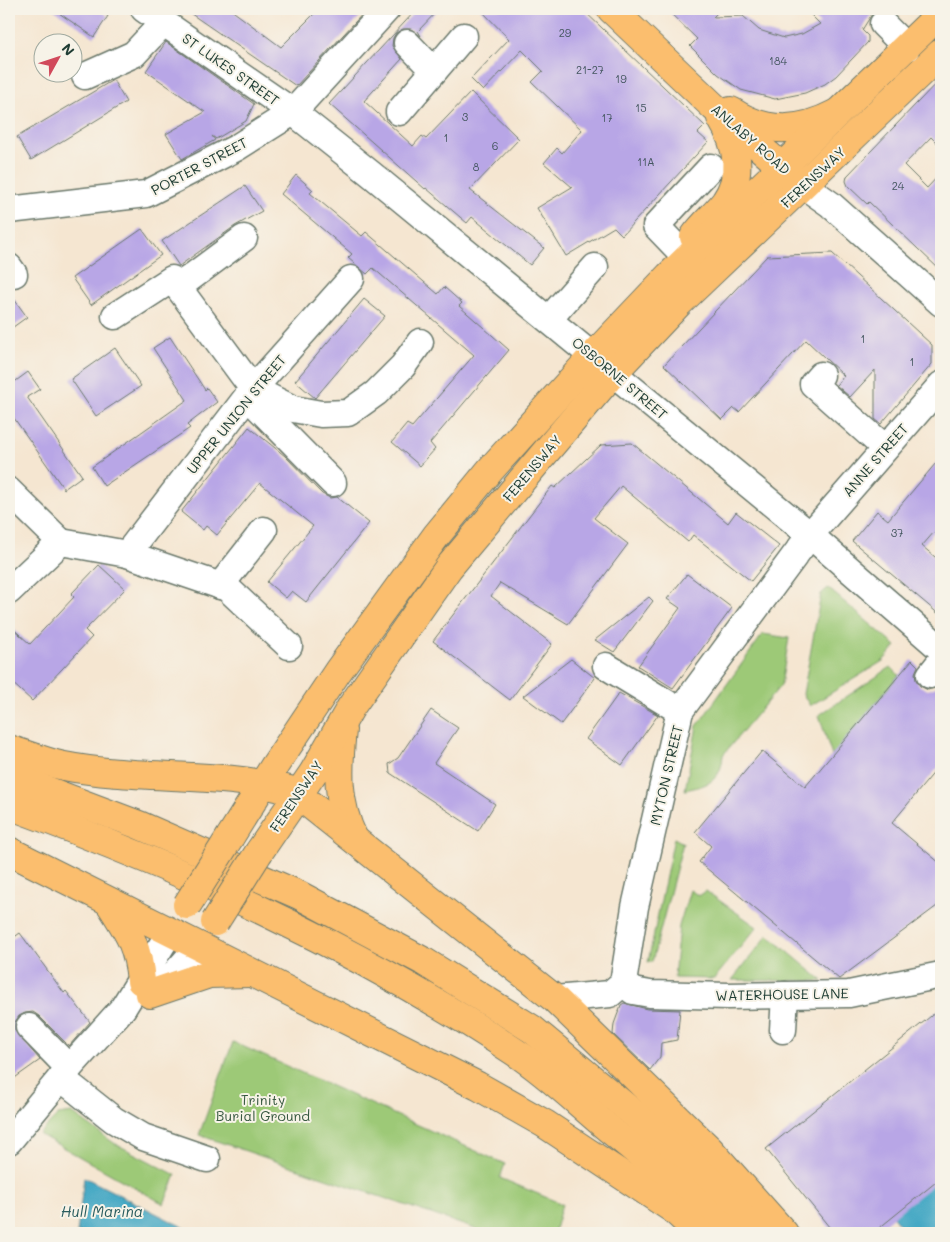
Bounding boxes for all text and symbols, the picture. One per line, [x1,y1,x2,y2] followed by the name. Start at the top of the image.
[559,25,572,40] house number: 29
[179,28,283,110] street label: ST LUKES STREET
[32,32,82,82] north arrow
[58,39,79,60] text: N
[769,53,788,68] house number: 184
[576,62,604,77] house number: 21-27
[615,71,627,86] house number: 19
[707,99,795,179] street label: ANLABY ROAD
[635,100,647,115] house number: 15
[462,109,469,124] house number: 3
[601,110,613,125] house number: 17
[444,130,448,145] house number: 1
[148,133,251,199] street label: PORTER STREET
[492,138,498,153] house number: 6
[776,142,850,212] street label: FERENSWAY
[637,154,655,169] house number: 11A
[473,159,480,174] house number: 8
[892,178,905,193] house number: 24
[861,331,865,346] house number: 1
[568,332,672,424] street label: OSBORNE STREET
[182,350,290,478] street label: UPPER UNION STREET
[910,354,914,369] house number: 1
[838,419,912,501] street label: ANNE STREET
[498,430,566,506] street label: FERENSWAY
[891,525,903,540] house number: 37
[645,723,687,827] street label: MYTON STREET
[265,757,327,835] street label: FERENSWAY
[715,983,849,1005] street label: WATERHOUSE LANE
[216,1090,310,1125] park label: Trinity Burial Ground
[61,1201,143,1221] water label: Hull Marina

